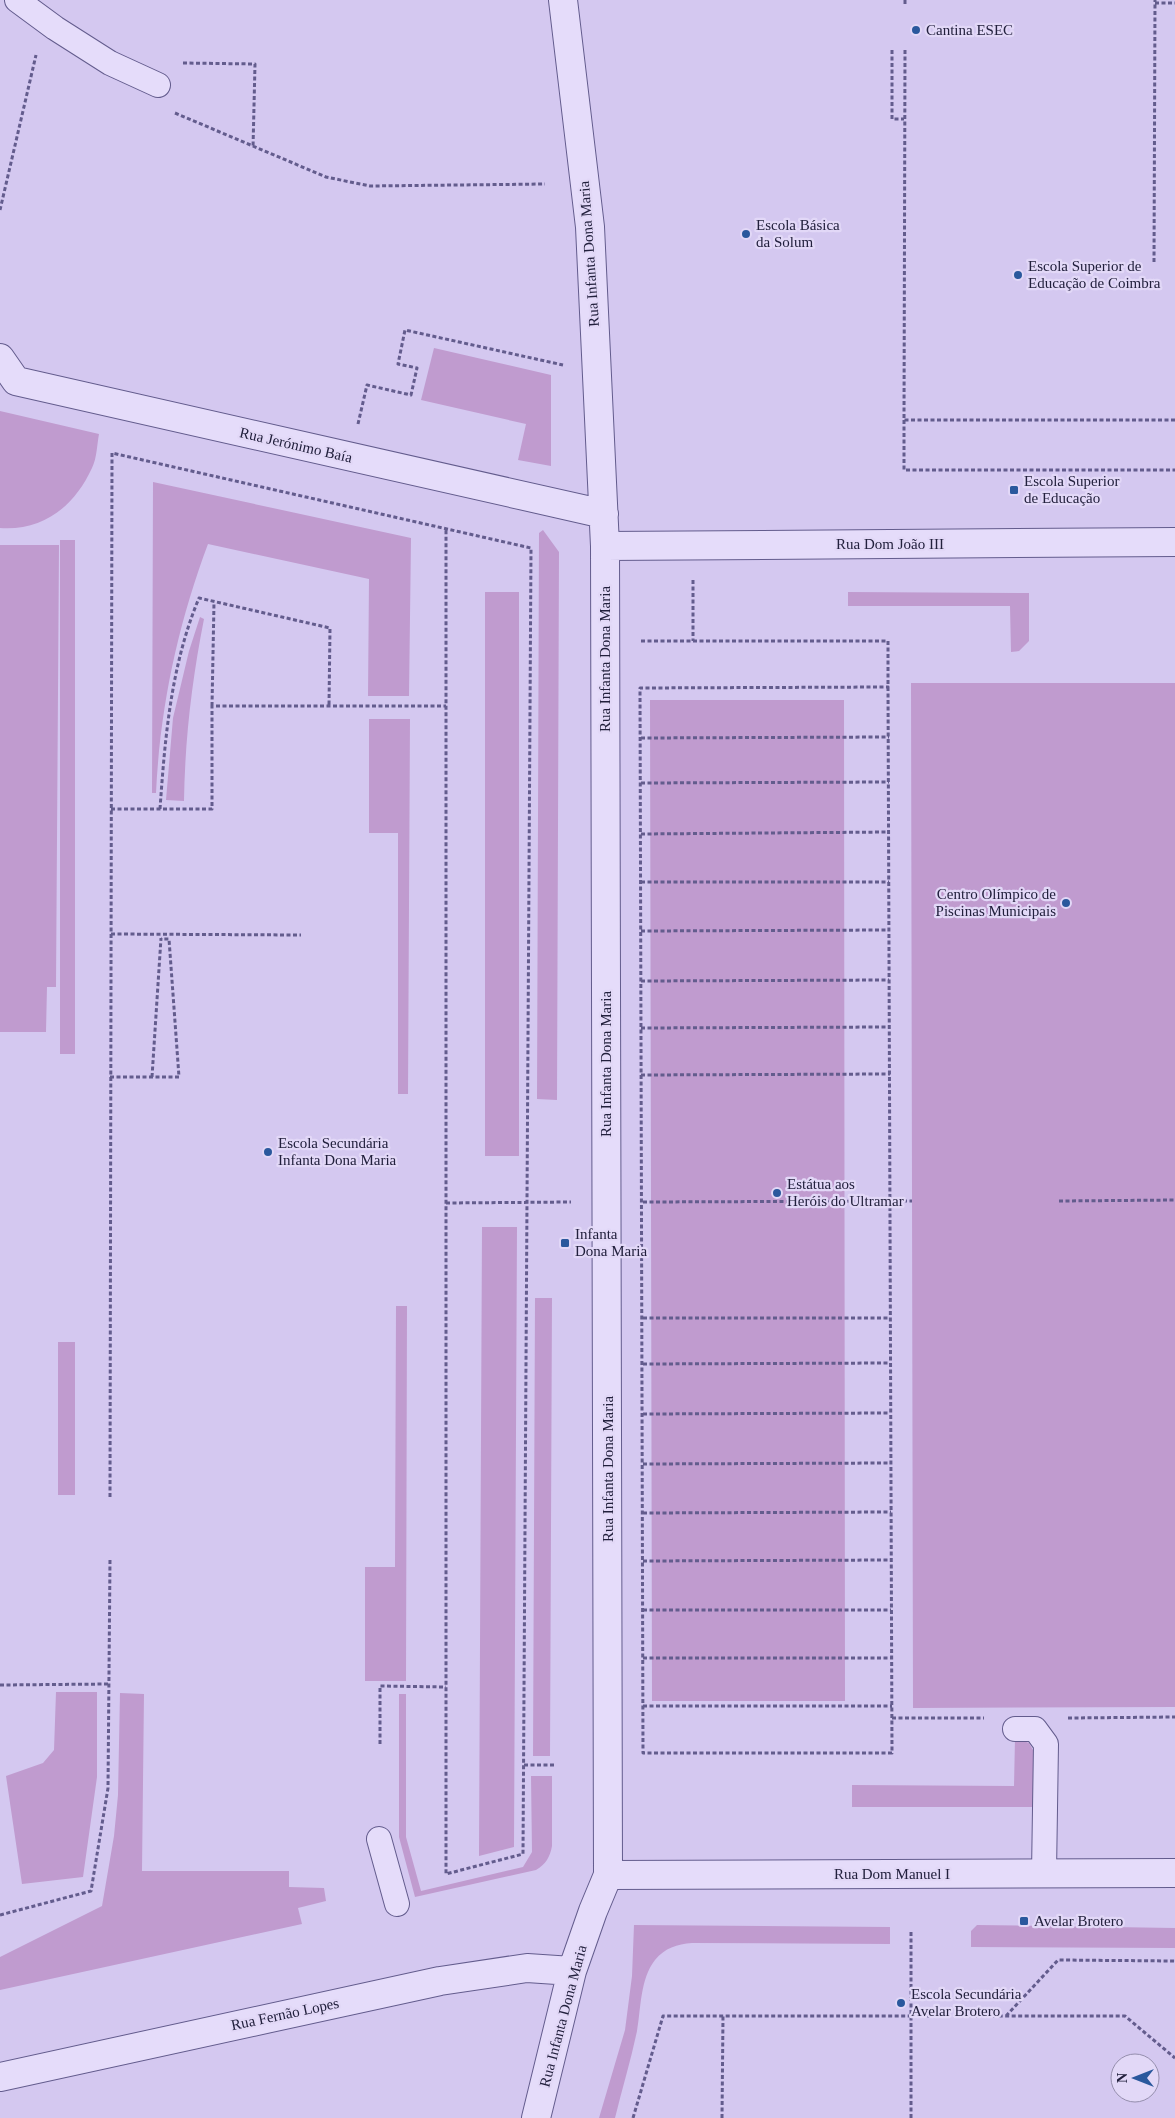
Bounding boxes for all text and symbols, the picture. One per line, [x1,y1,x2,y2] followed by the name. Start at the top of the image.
[926,22,1013,38] place label: Cantina ESEC
[910,24,922,36] marker: Cantina ESEC
[576,180,602,327] street label: Rua Infanta Dona Maria
[756,217,840,250] place label: Escola Básica da Solum
[740,228,752,240] marker: Escola Básica da Solum
[1028,258,1161,291] place label: Escola Superior de Educação de Coimbra
[1012,269,1024,281] marker: Escola Superior de Educação de Coimbra
[238,424,354,466] street label: Rua Jerónimo Baía
[1024,473,1119,506] place label: Escola Superior de Educação
[1008,484,1020,496] marker: Escola Superior de Educação
[836,536,944,552] street label: Rua Dom João III
[597,586,613,732] street label: Rua Infanta Dona Maria
[936,886,1056,919] place label: Centro Olímpico de Piscinas Municipais
[1060,897,1072,909] marker: Centro Olímpico de Piscinas Municipais
[598,991,614,1137] street label: Rua Infanta Dona Maria
[278,1135,397,1168] place label: Escola Secundária Infanta Dona Maria
[262,1146,274,1158] marker: Escola Secundária Infanta Dona Maria
[787,1176,904,1209] place label: Estátua aos Heróis do Ultramar
[771,1187,783,1199] marker: Estátua aos Heróis do Ultramar
[575,1226,647,1259] place label: Infanta Dona Maria
[559,1237,571,1249] marker: Infanta Dona Maria
[600,1396,616,1542] street label: Rua Infanta Dona Maria
[834,1866,950,1882] street label: Rua Dom Manuel I
[1034,1913,1123,1929] place label: Avelar Brotero
[1018,1915,1030,1927] marker: Avelar Brotero
[536,1943,590,2089] street label: Rua Infanta Dona Maria
[911,1986,1022,2019] place label: Escola Secundária Avelar Brotero
[230,1995,341,2033] street label: Rua Fernão Lopes
[895,1997,907,2009] marker: Escola Secundária Avelar Brotero
[1110,2053,1160,2103] north arrow
[1115,2073,1130,2083] text: N

